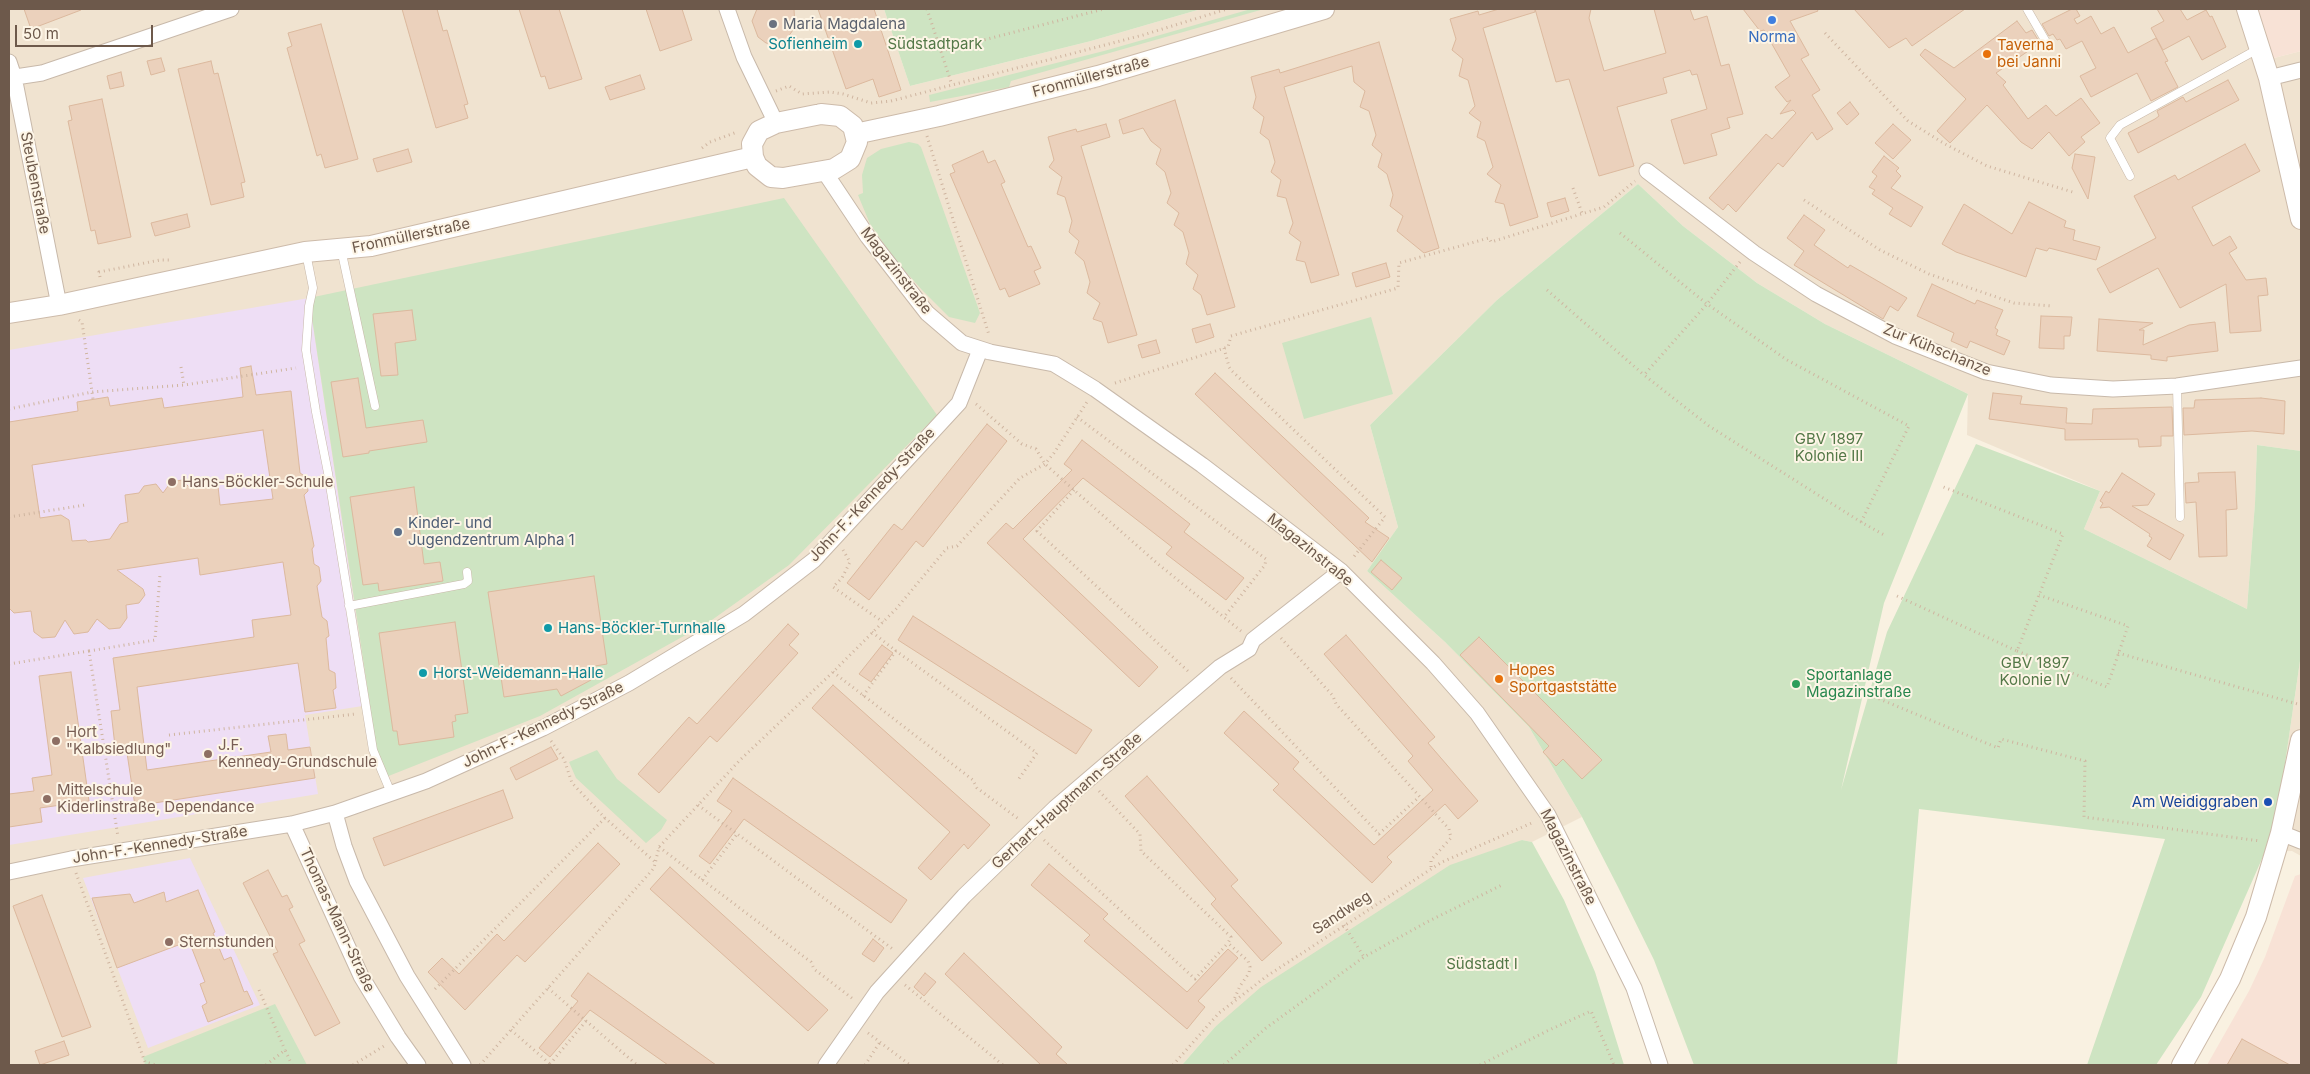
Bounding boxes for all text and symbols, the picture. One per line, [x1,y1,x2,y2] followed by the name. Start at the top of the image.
[1766,14,1778,26] marker: Norma
[18,15,155,47] scale bar
[783,15,906,33] place label: Maria Magdalena
[767,18,779,30] marker: Maria Magdalena
[23,24,59,43] text: 50 m
[1748,28,1796,46] place label: Norma
[768,35,848,53] place label: Sofienheim
[887,35,983,53] park label: Südstadtpark
[1997,36,2061,71] place label: Taverna bei Janni
[852,38,864,50] marker: Sofienheim
[1981,48,1993,60] marker: Taverna bei Janni
[1031,53,1151,101] street label: Fronmüllerstraße
[16,130,54,236] street label: Steubenstraße
[350,215,472,257] street label: Fronmüllerstraße
[857,224,935,318] street label: Magazinstraße
[1880,320,1994,380] street label: Zur Kühschanze
[805,424,939,566] street label: John-F.-Kennedy-Straße
[1795,430,1863,465] park label: GBV 1897 Kolonie III
[182,473,334,491] place label: Hans-Böckler-Schule
[166,476,178,488] marker: Hans-Böckler-Schule
[1263,510,1357,590] street label: Magazinstraße
[408,514,575,549] place label: Kinder- und Jugendzentrum Alpha 1
[392,526,404,538] marker: Kinder- und Jugendzentrum Alpha 1
[558,619,726,637] place label: Hans-Böckler-Turnhalle
[542,622,554,634] marker: Hans-Böckler-Turnhalle
[2000,654,2070,689] park label: GBV 1897 Kolonie IV
[1509,661,1617,696] place label: Hopes Sportgaststätte
[433,664,604,682] place label: Horst-Weidemann-Halle
[1806,666,1911,701] place label: Sportanlage Magazinstraße
[417,667,429,679] marker: Horst-Weidemann-Halle
[1493,673,1505,685] marker: Hopes Sportgaststätte
[459,678,627,772] street label: John-F.-Kennedy-Straße
[1790,678,1802,690] marker: Sportanlage Magazinstraße
[66,723,171,758] place label: Hort "Kalbsiedlung"
[988,729,1146,873] street label: Gerhart-Hauptmann-Straße
[50,735,62,747] marker: Hort "Kalbsiedlung"
[218,736,377,771] place label: J.F. Kennedy-Grundschule
[202,748,214,760] marker: J.F. Kennedy-Grundschule
[57,781,254,816] place label: Mittelschule Kiderlinstraße, Dependance
[41,793,53,805] marker: Mittelschule Kiderlinstraße, Dependance
[2132,793,2258,811] place label: Am Weidiggraben
[2262,796,2274,808] marker: Am Weidiggraben
[1536,806,1600,908] street label: Magazinstraße
[71,822,249,868] street label: John-F.-Kennedy-Straße
[296,845,378,995] street label: Thomas-Mann-Straße
[1309,887,1375,939] street label: Sandweg
[179,933,274,951] place label: Sternstunden
[163,936,175,948] marker: Sternstunden
[1446,955,1518,973] park label: Südstadt I

